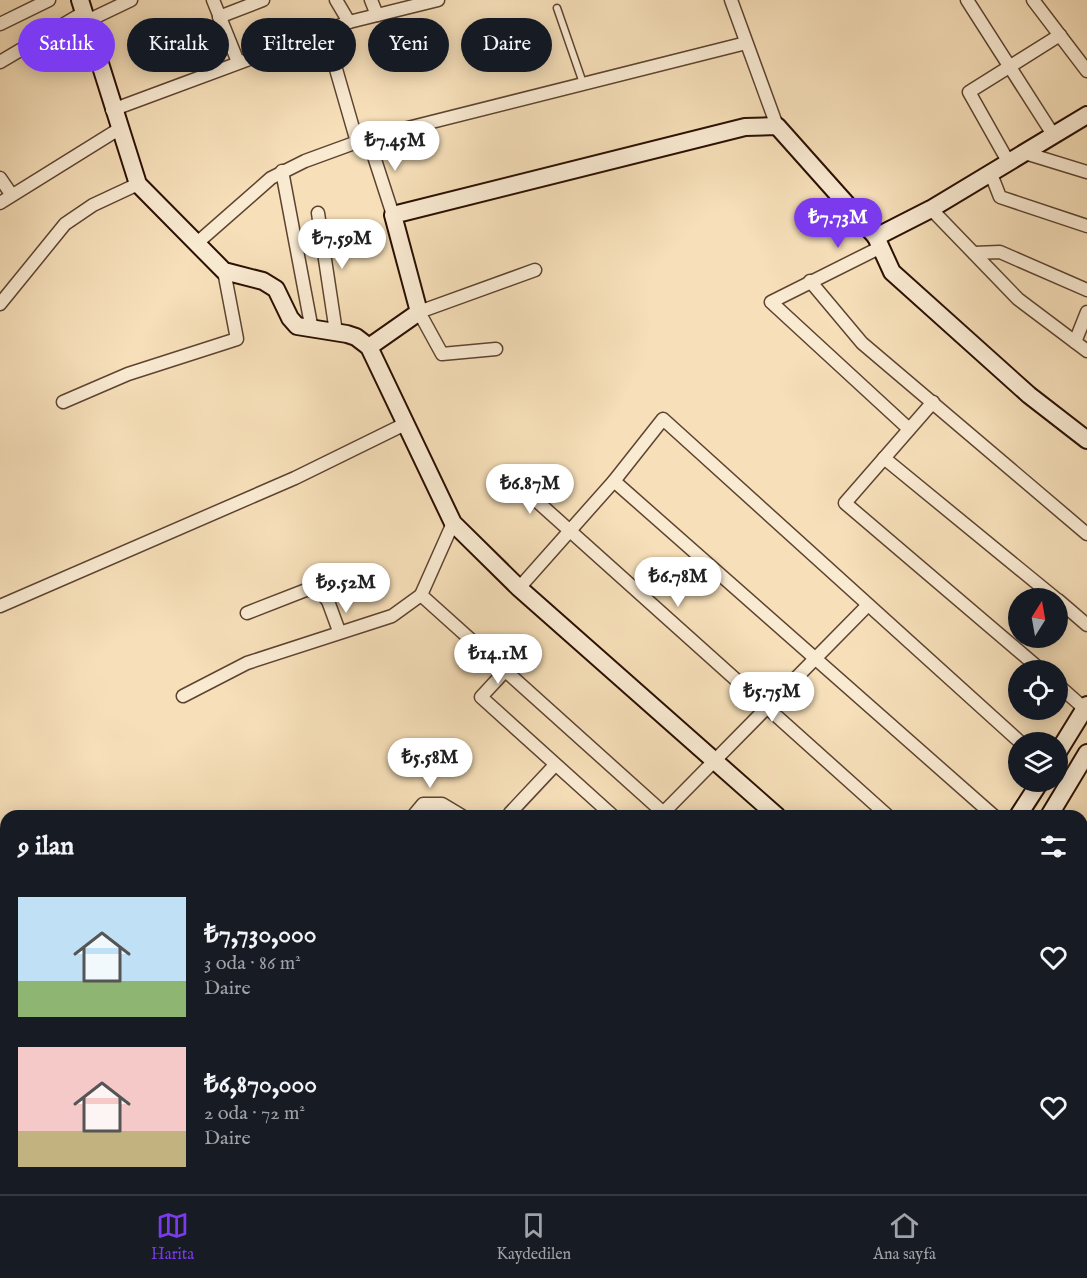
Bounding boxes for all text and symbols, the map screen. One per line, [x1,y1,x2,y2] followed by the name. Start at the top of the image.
[18,18,115,72] chip: Satılık
[127,18,229,72] chip: Kiralık
[241,18,356,72] chip: Filtreler
[368,18,449,72] chip: Yeni
[461,18,552,72] chip: Daire
[346,121,444,172] pin: ₺7.45M
[364,128,426,153] text: ₺7.45M
[789,198,887,249] pin: ₺7.73M
[808,205,868,230] text: ₺7.73M
[293,219,391,270] pin: ₺7.59M
[312,226,372,251] text: ₺7.59M
[481,464,579,515] pin: ₺6.87M
[500,471,560,496] text: ₺6.87M
[629,557,727,608] pin: ₺6.78M
[297,563,395,614] pin: ₺9.52M
[648,564,708,589] text: ₺6.78M
[316,570,376,595] text: ₺9.52M
[1008,588,1068,648] north arrow
[1008,588,1068,792] map controls
[449,634,547,685] pin: ₺14.1M
[468,641,528,666] text: ₺14.1M
[1008,660,1068,720] button: locate
[723,672,821,723] pin: ₺5.75M
[743,679,801,704] text: ₺5.75M
[1008,732,1068,792] button: layers
[381,738,479,789] pin: ₺5.58M
[402,745,458,770] text: ₺5.58M
[18,830,74,863] text: 9 ilan
[1037,830,1070,863] icon: filters
[204,918,316,951] text: ₺7,730,000
[66,921,138,993] icon: home
[1037,941,1070,974] icon: heart
[204,951,301,976] text: 3 oda · 86 m²
[204,976,251,1001] text: Daire
[204,1068,317,1101] text: ₺6,870,000
[66,1071,138,1143] icon: home
[1037,1091,1070,1124] icon: heart
[204,1101,305,1126] text: 2 oda · 72 m²
[204,1126,251,1151] text: Daire
[151,1209,194,1265] tab: Harita
[496,1209,571,1265] tab: Kaydedilen
[873,1209,936,1265] tab: Ana sayfa

